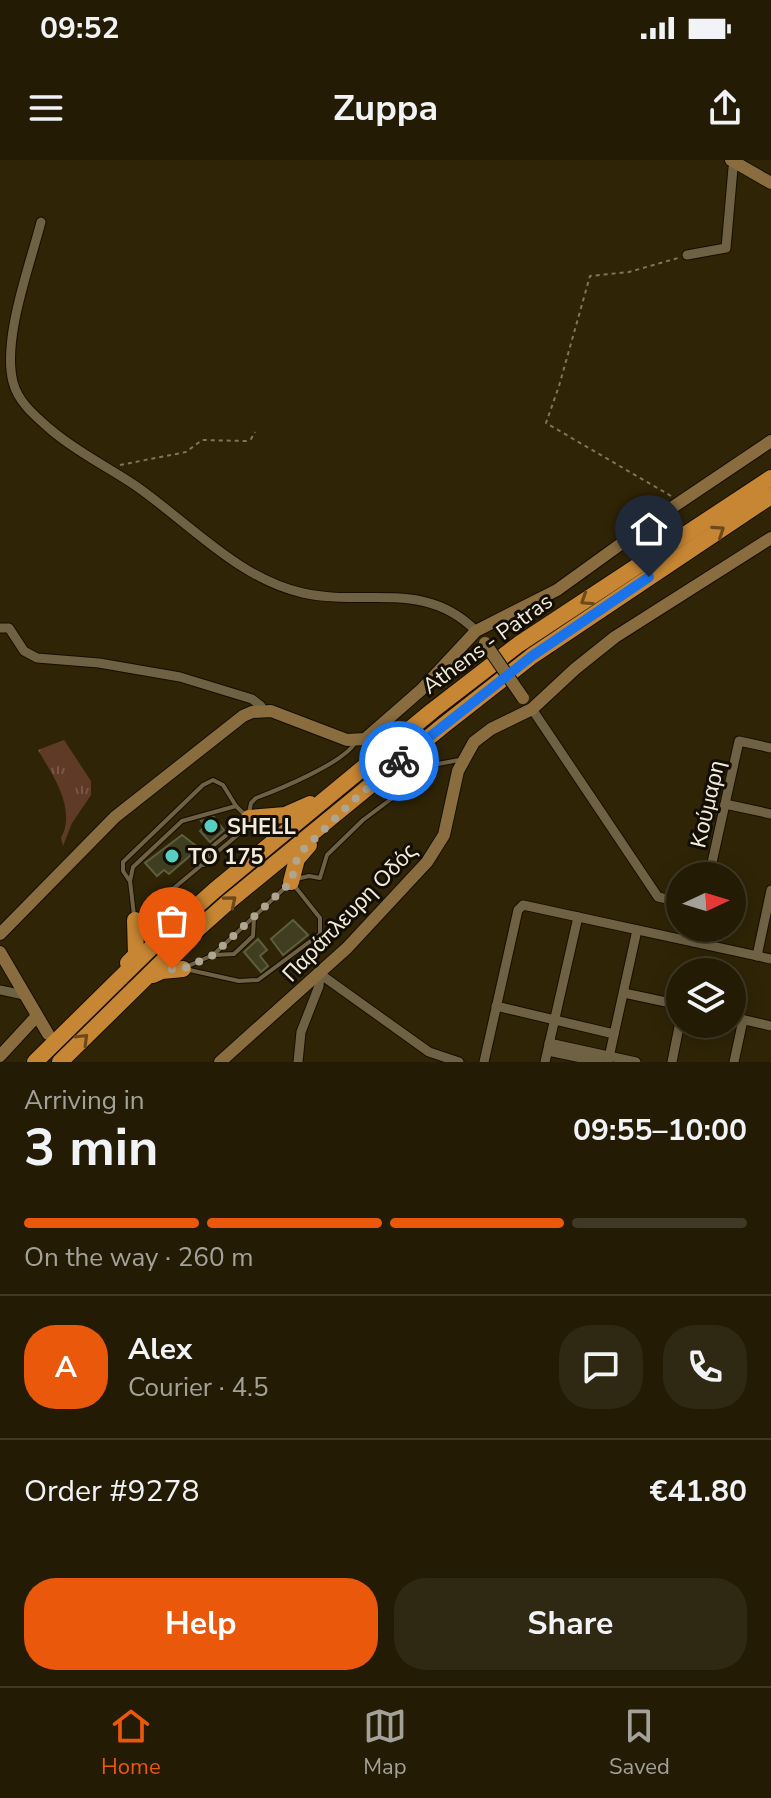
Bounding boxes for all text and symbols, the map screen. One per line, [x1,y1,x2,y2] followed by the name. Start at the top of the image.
[40,8,119,49] text: 09:52
[333,84,438,133] text: Zuppa
[24,86,68,130] icon: menu
[703,86,747,130] icon: share
[615,495,683,577] pin
[627,507,671,551] icon: home
[710,525,724,540] one-way arrow
[416,586,559,701] street label: Athens - Patras
[580,590,594,605] one-way arrow
[359,721,439,801] courier
[377,739,421,783] icon: bike
[683,758,733,851] street label: Κούμαρη
[227,812,296,842] place label: SHELL
[202,817,220,835] marker: SHELL
[276,837,424,989] street label: Παράπλευρη Οδός
[188,842,264,872] place label: TO 175
[163,847,181,865] marker: TO 175
[666,862,746,942] north arrow
[666,862,746,1038] map controls
[138,887,206,969] pin
[222,896,236,911] one-way arrow
[150,899,194,943] icon: bag
[666,958,746,1038] button: layers
[74,1034,89,1048] one-way arrow
[24,1083,145,1118] text: Arriving in
[573,1110,747,1151] text: 09:55–10:00
[24,1112,159,1183] text: 3 min
[24,1240,253,1275] text: On the way · 260 m
[559,1325,643,1409] button: chat
[663,1325,747,1409] button: phone
[128,1329,192,1370] text: Alex
[55,1347,77,1388] text: A
[128,1370,269,1405] text: Courier · 4.5
[24,1471,199,1512] text: Order #9278
[650,1471,747,1512] text: €41.80
[24,1578,378,1670] button: Help
[394,1578,747,1670] button: Share
[101,1704,161,1782] tab: Home
[363,1704,407,1782] tab: Map
[609,1704,670,1782] tab: Saved

